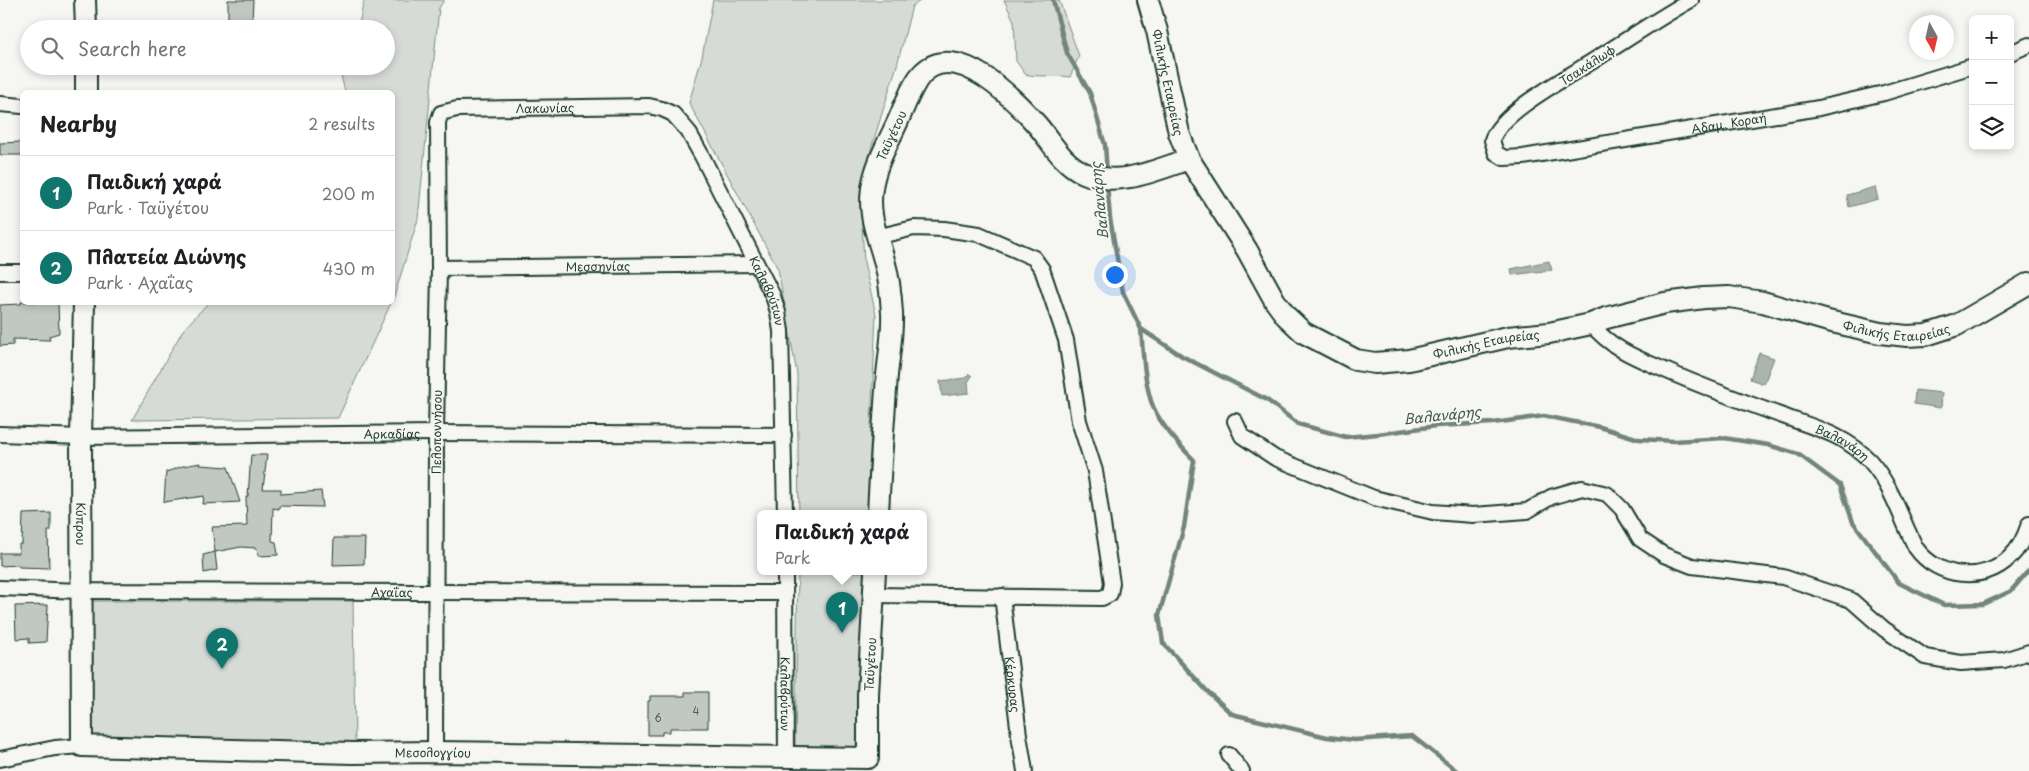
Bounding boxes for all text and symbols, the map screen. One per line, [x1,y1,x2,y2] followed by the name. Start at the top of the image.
[1909,15,1954,60] north arrow
[1969,15,2014,150] map controls
[1969,15,2014,60] button: +
[20,20,395,75] search box
[1148,28,1188,137] street label: Φιλικής Εταιρείας
[38,34,66,62] icon: search
[78,34,187,62] text: Search here
[1556,40,1619,90] street label: Τσακάλωφ
[1969,60,2014,105] button: −
[516,98,574,117] street label: Λακωνίας
[1969,105,2014,150] button: layers
[40,107,117,139] text: Nearby
[872,107,911,163] street label: Ταϋγέτου
[1690,108,1768,138] street label: Αδαμ. Κοραή
[308,111,375,135] text: 2 results
[1084,159,1114,241] water label: Βαλανάρης
[87,167,222,195] text: Παιδική χαρά
[52,181,60,205] text: 1
[322,181,375,205] text: 200 m
[87,195,209,219] text: Park · Ταϋγέτου
[87,242,246,270] text: Πλατεία Διώνης
[745,253,789,327] street label: Καλαβρύτων
[50,256,62,280] text: 2
[323,256,375,280] text: 430 m
[566,257,630,275] street label: Μεσσηνίας
[1102,262,1128,288] your location
[87,270,193,294] text: Park · Αχαΐας
[1841,316,1952,345] street label: Φιλικής Εταιρείας
[1431,325,1540,363] street label: Φιλικής Εταιρείας
[427,389,446,474] street label: Πελοποννήσου
[1402,400,1484,430] water label: Βαλανάρης
[1812,419,1874,465] street label: Βαλανάρη
[364,424,420,443] street label: Αρκαδίας
[72,503,90,546] street label: Κύπρου
[757,510,927,575] popup
[775,517,909,545] text: Παιδική χαρά
[775,545,810,569] text: Park
[371,583,413,601] street label: Αχαΐας
[826,592,858,633] pin: 1
[206,628,238,669] pin: 2
[859,637,880,691] street label: Ταϋγέτου
[1000,655,1025,713] street label: Κέρκυρας
[776,657,795,731] street label: Καλαβρύτων
[693,703,700,718] house number: 4
[654,710,662,725] house number: 6
[395,743,471,761] street label: Μεσολογγίου

